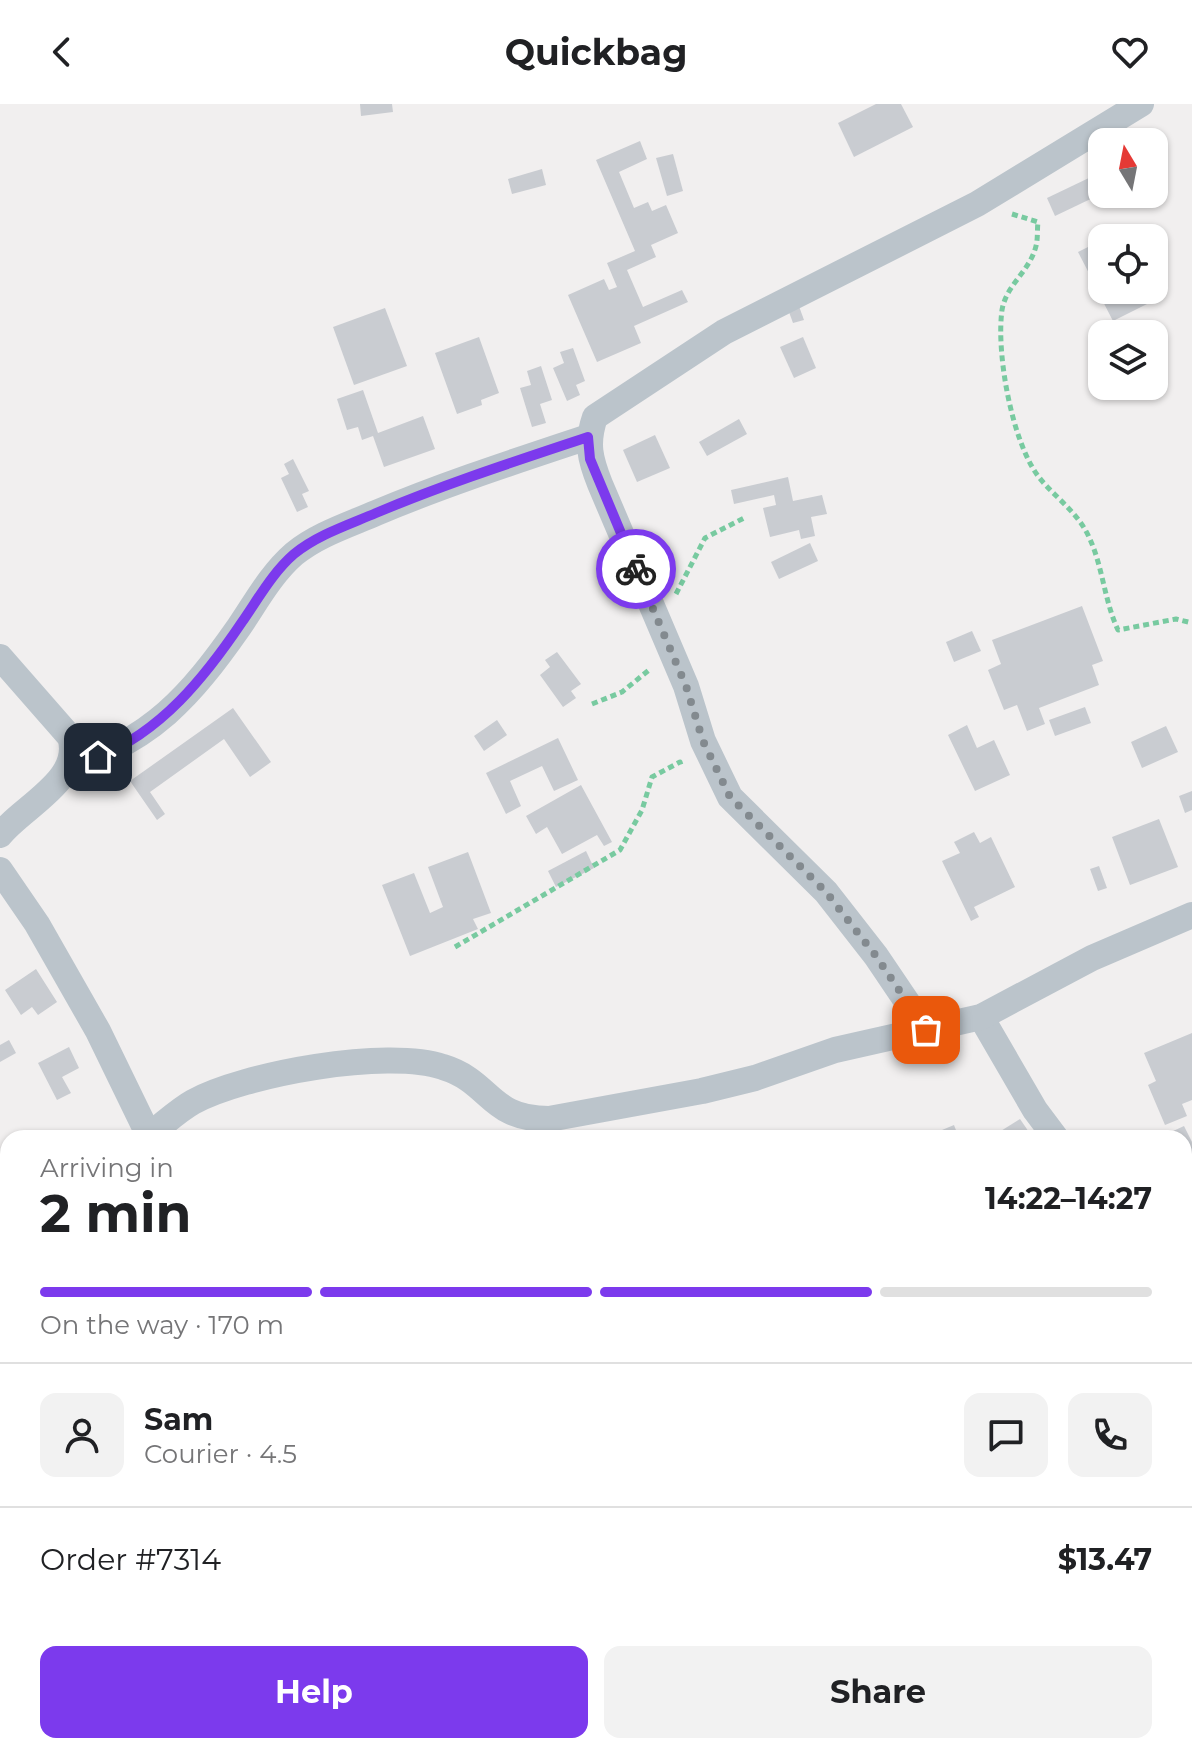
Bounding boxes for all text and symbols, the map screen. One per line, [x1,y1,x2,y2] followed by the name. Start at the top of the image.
[40,30,84,74] icon: back
[505,30,687,74] text: Quickbag
[1108,30,1152,74] icon: heart
[1088,128,1168,208] north arrow
[1088,128,1168,400] map controls
[1088,224,1168,304] button: locate
[1088,320,1168,400] button: layers
[596,529,676,609] courier
[614,547,658,591] icon: bike
[64,723,132,791] pin
[76,735,120,779] icon: home
[892,996,960,1064] pin
[904,1008,948,1052] icon: bag
[40,1152,174,1184] text: Arriving in
[985,1180,1152,1217] text: 14:22–14:27
[40,1182,192,1245] text: 2 min
[40,1309,284,1341] text: On the way · 170 m
[40,1393,124,1477] button: person
[964,1393,1048,1477] button: chat
[1068,1393,1152,1477] button: phone
[144,1401,213,1438] text: Sam
[144,1438,297,1470] text: Courier · 4.5
[40,1541,221,1578] text: Order #7314
[1058,1541,1152,1578] text: $13.47
[40,1646,588,1738] button: Help
[604,1646,1152,1738] button: Share

